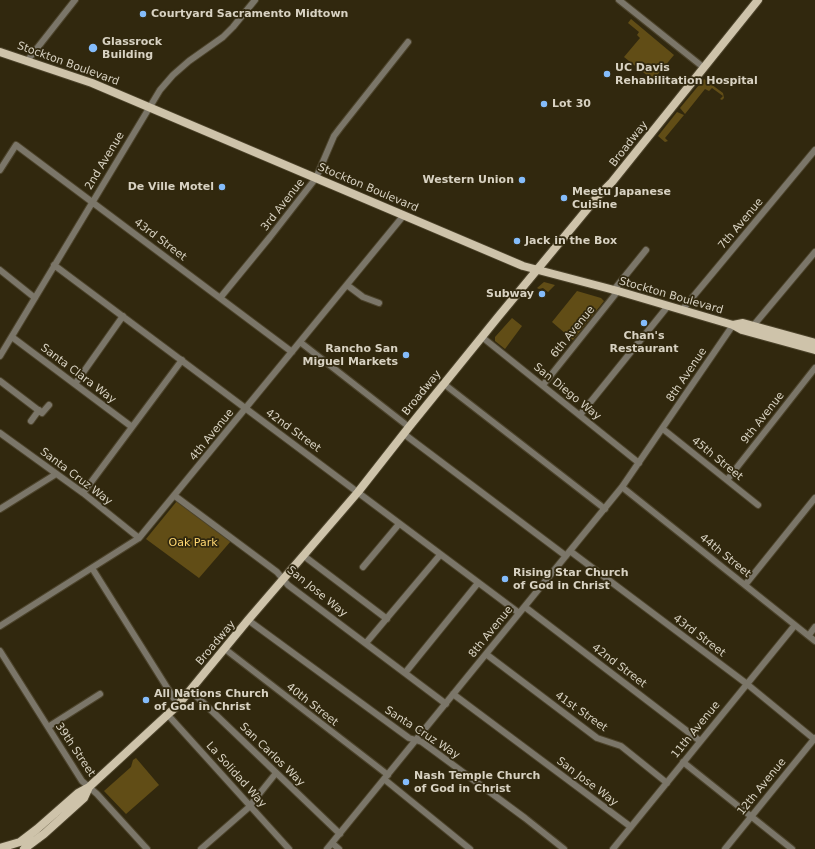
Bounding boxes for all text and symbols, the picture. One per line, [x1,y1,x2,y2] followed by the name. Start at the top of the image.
[151,7,348,21] place label: Courtyard Sacramento Midtown
[138,9,148,19] marker: Courtyard Sacramento Midtown
[102,35,162,61] place label: Glassrock Building
[15,39,121,89] street label: Stockton Boulevard
[87,42,99,54] marker: Glassrock Building
[615,61,758,87] place label: UC Davis Rehabilitation Hospital
[602,69,612,79] marker: UC Davis Rehabilitation Hospital
[552,97,591,111] place label: Lot 30
[539,99,549,109] marker: Lot 30
[607,118,651,170] street label: Broadway
[83,130,127,192] street label: 2nd Avenue
[316,161,420,215] street label: Stockton Boulevard
[423,173,514,187] place label: Western Union
[517,175,527,185] marker: Western Union
[259,176,307,234] street label: 3rd Avenue
[128,180,214,194] place label: De Ville Motel
[217,182,227,192] marker: De Ville Motel
[572,185,671,211] place label: Meetu Japanese Cuisine
[559,193,569,203] marker: Meetu Japanese Cuisine
[716,196,766,252] street label: 7th Avenue
[131,216,189,264] street label: 43rd Street
[525,234,617,248] place label: Jack in the Box
[512,236,522,246] marker: Jack in the Box
[617,275,725,317] street label: Stockton Boulevard
[486,287,534,301] place label: Subway
[537,289,547,299] marker: Subway
[548,304,598,360] street label: 6th Avenue
[639,318,649,328] marker: Chan's Restaurant
[610,329,678,355] place label: Chan's Restaurant
[38,341,118,407] street label: Santa Clara Way
[302,342,398,368] place label: Rancho San Miguel Markets
[664,345,710,405] street label: 8th Avenue
[401,350,411,360] marker: Rancho San Miguel Markets
[531,361,603,423] street label: San Diego Way
[400,368,444,418] street label: Broadway
[739,389,787,447] street label: 9th Avenue
[187,407,237,463] street label: 4th Avenue
[263,407,323,455] street label: 42nd Street
[689,434,745,484] street label: 45th Street
[37,446,115,508] street label: Santa Cruz Way
[697,531,753,581] street label: 44th Street
[168,536,218,550] park label: Oak Park
[284,564,350,620] street label: San Jose Way
[513,566,628,592] place label: Rising Star Church of God in Christ
[500,574,510,584] marker: Rising Star Church of God in Christ
[466,604,516,660] street label: 8th Avenue
[670,612,728,660] street label: 43rd Street
[193,618,239,668] street label: Broadway
[589,641,649,691] street label: 42nd Street
[283,681,341,729] street label: 40th Street
[154,687,269,713] place label: All Nations Church of God in Christ
[552,689,610,735] street label: 41st Street
[141,695,151,705] marker: All Nations Church of God in Christ
[669,699,723,761] street label: 11th Avenue
[382,704,462,762] street label: Santa Cruz Way
[52,721,98,779] street label: 39th Street
[237,721,307,789] street label: San Carlos Way
[203,739,269,811] street label: La Solidad Way
[554,755,620,809] street label: San Jose Way
[735,756,789,818] street label: 12th Avenue
[414,769,540,795] place label: Nash Temple Church of God in Christ
[401,777,411,787] marker: Nash Temple Church of God in Christ

